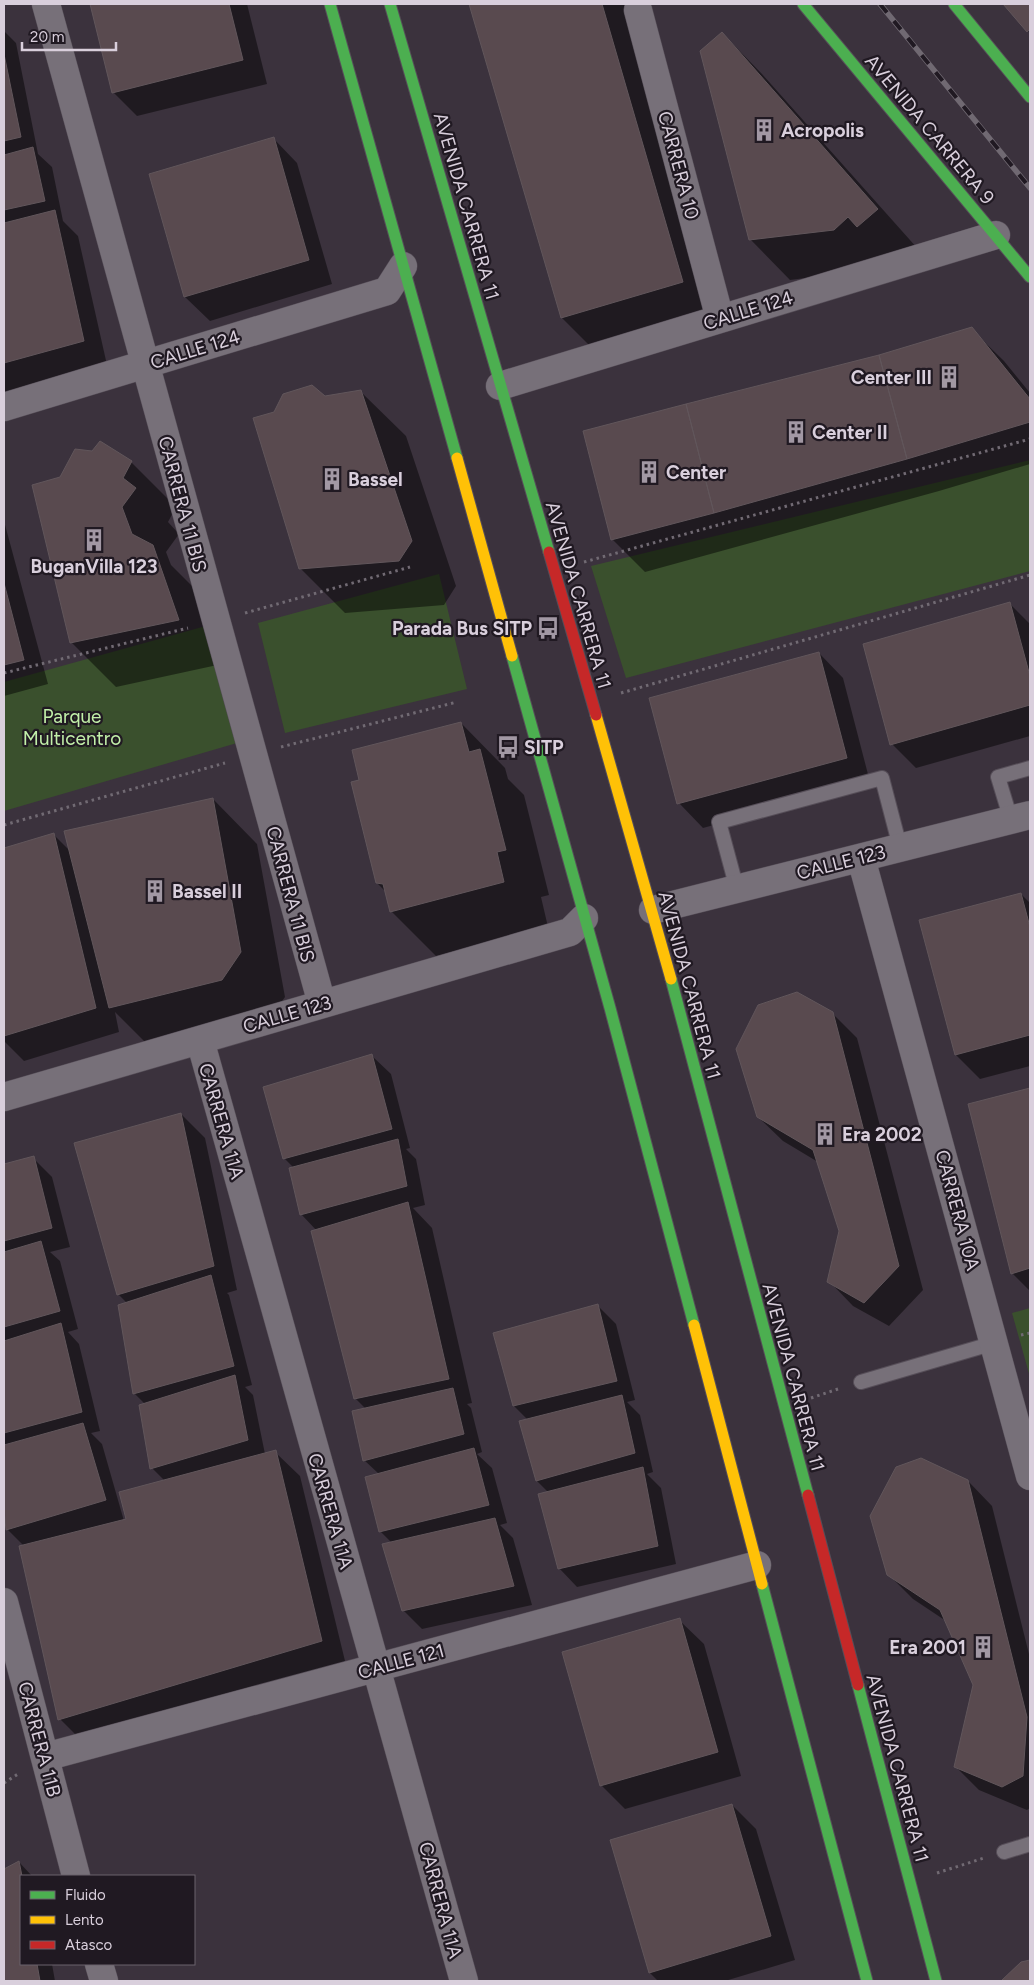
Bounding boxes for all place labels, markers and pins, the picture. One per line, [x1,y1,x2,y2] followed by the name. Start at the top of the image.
[751,117,777,143] building icon: Acropolis
[781,119,864,142] place label: Acropolis
[936,364,962,390] building icon: Center III
[851,366,932,389] place label: Center III
[783,419,809,445] building icon: Center II
[812,421,888,444] place label: Center II
[636,459,662,485] building icon: Center
[666,461,726,484] place label: Center
[319,466,345,492] building icon: Bassel
[348,468,403,491] place label: Bassel
[81,527,107,553] building icon: BuganVilla 123
[30,555,158,578] place label: BuganVilla 123
[535,615,561,641] bus stop icon: Parada Bus SITP
[392,617,533,640] place label: Parada Bus SITP
[495,734,521,760] bus stop icon: SITP
[524,736,564,759] place label: SITP
[142,878,168,904] building icon: Bassel II
[172,880,242,903] place label: Bassel II
[812,1121,838,1147] building icon: Era 2002
[842,1123,922,1146] place label: Era 2002
[970,1634,996,1660] building icon: Era 2001
[889,1636,966,1659] place label: Era 2001

